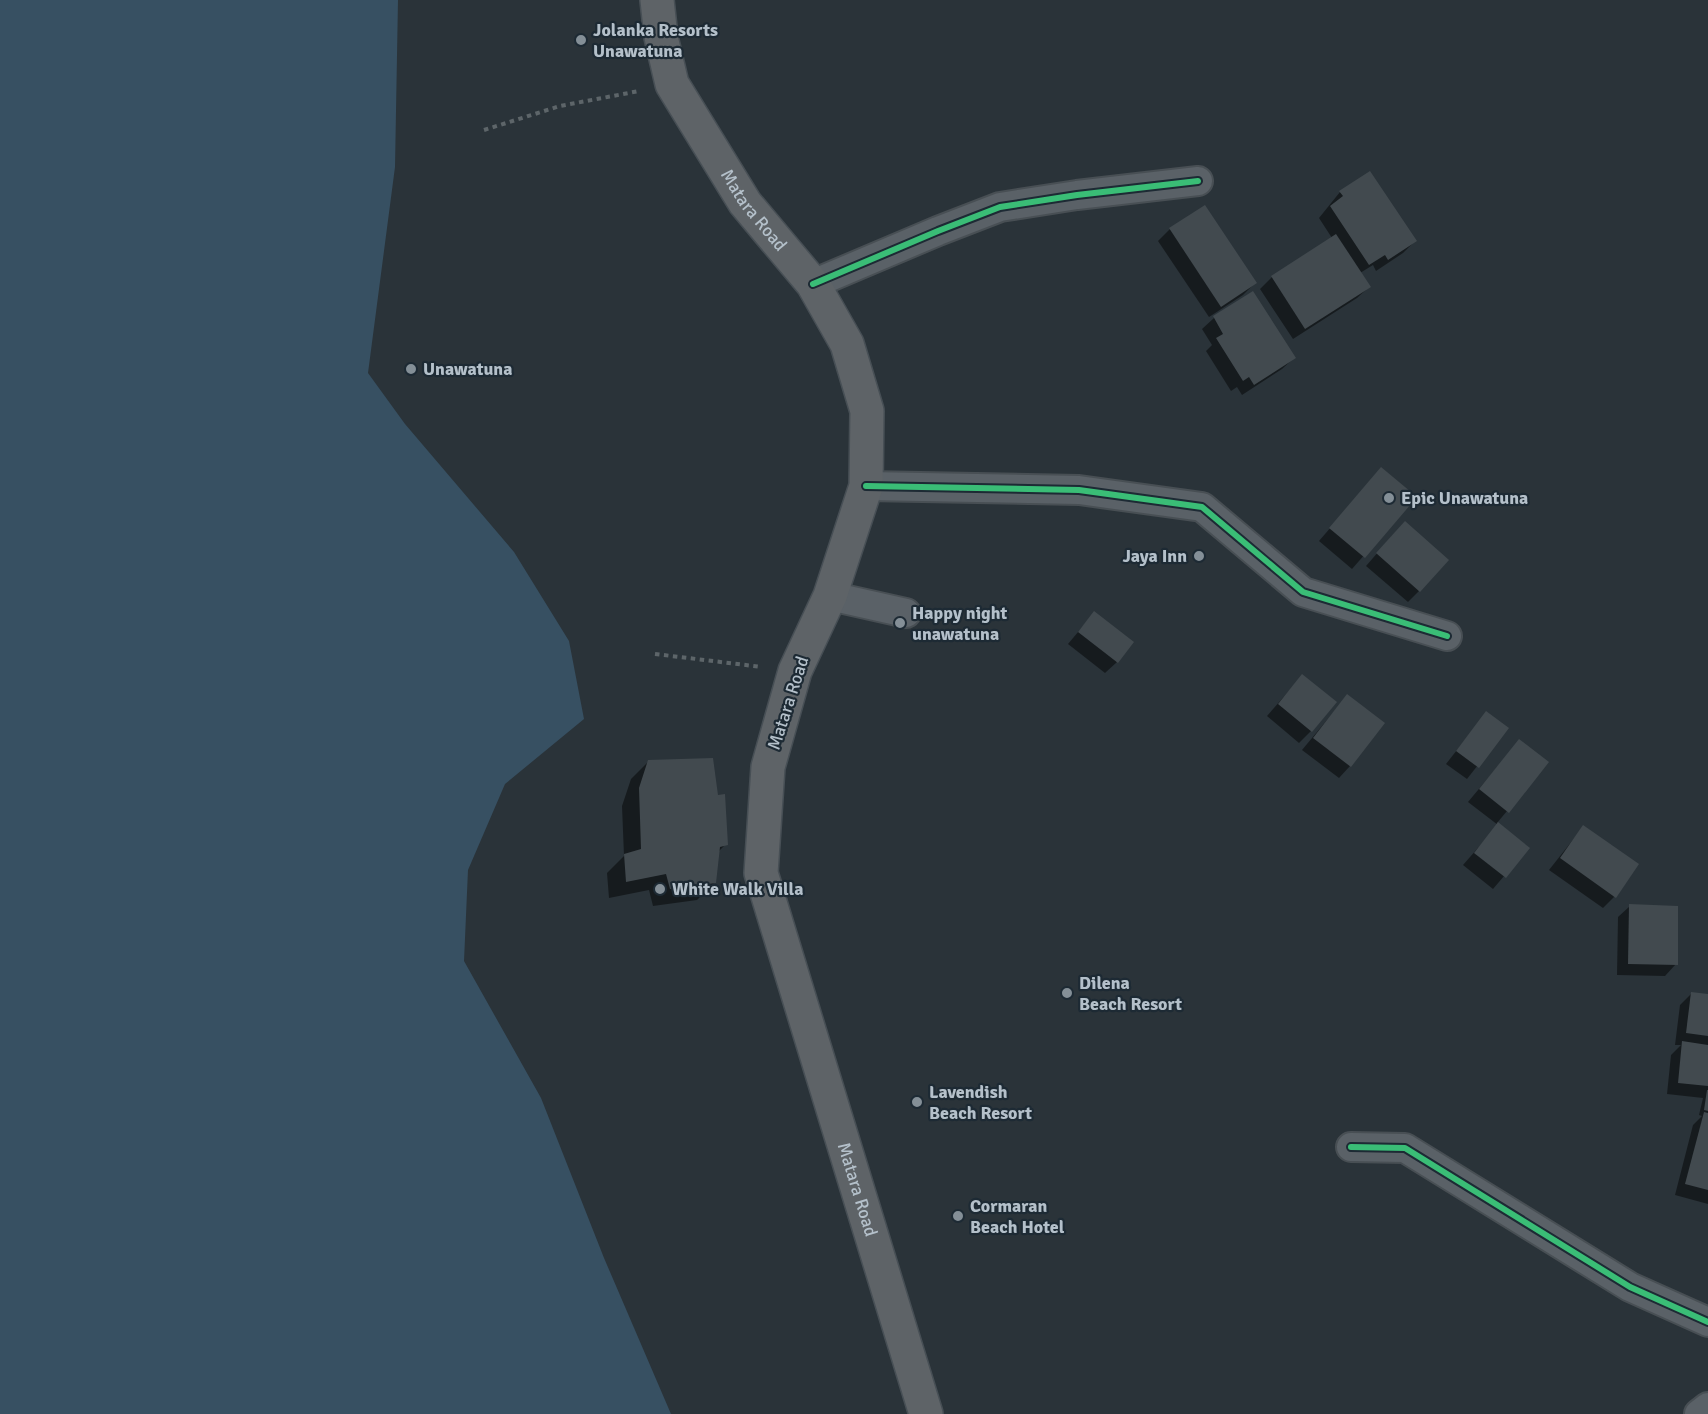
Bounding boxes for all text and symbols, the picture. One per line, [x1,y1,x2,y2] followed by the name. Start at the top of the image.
[593,19,718,62] place label: Jolanka Resorts Unawatuna
[574,33,588,47] marker: Jolanka Resorts Unawatuna
[716,165,792,256] street label: Matara Road
[423,358,512,380] place label: Unawatuna
[404,362,418,376] marker: Unawatuna
[1401,487,1528,509] place label: Epic Unawatuna
[1382,491,1396,505] marker: Epic Unawatuna
[1123,545,1187,567] place label: Jaya Inn
[1192,549,1206,563] marker: Jaya Inn
[912,602,1007,645] place label: Happy night unawatuna
[893,616,907,630] marker: Happy night unawatuna
[763,653,813,753] street label: Matara Road
[672,878,803,900] place label: White Walk Villa
[653,882,667,896] marker: White Walk Villa
[1079,972,1182,1015] place label: Dilena Beach Resort
[1060,986,1074,1000] marker: Dilena Beach Resort
[929,1081,1032,1124] place label: Lavendish Beach Resort
[910,1095,924,1109] marker: Lavendish Beach Resort
[833,1140,882,1239] street label: Matara Road
[970,1195,1065,1238] place label: Cormaran Beach Hotel
[951,1209,965,1223] marker: Cormaran Beach Hotel

